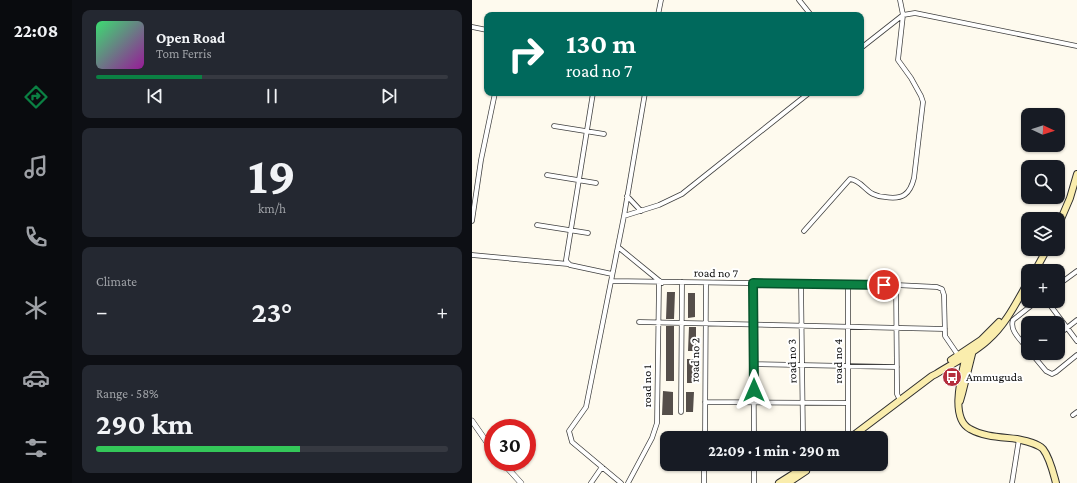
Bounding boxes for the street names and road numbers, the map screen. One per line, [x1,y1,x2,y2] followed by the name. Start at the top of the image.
[694,266,739,280] street label: road no 7
[688,337,702,382] street label: road no 2
[785,338,799,383] street label: road no 3
[831,339,845,383] street label: road no 4
[640,365,654,407] street label: road no 1

